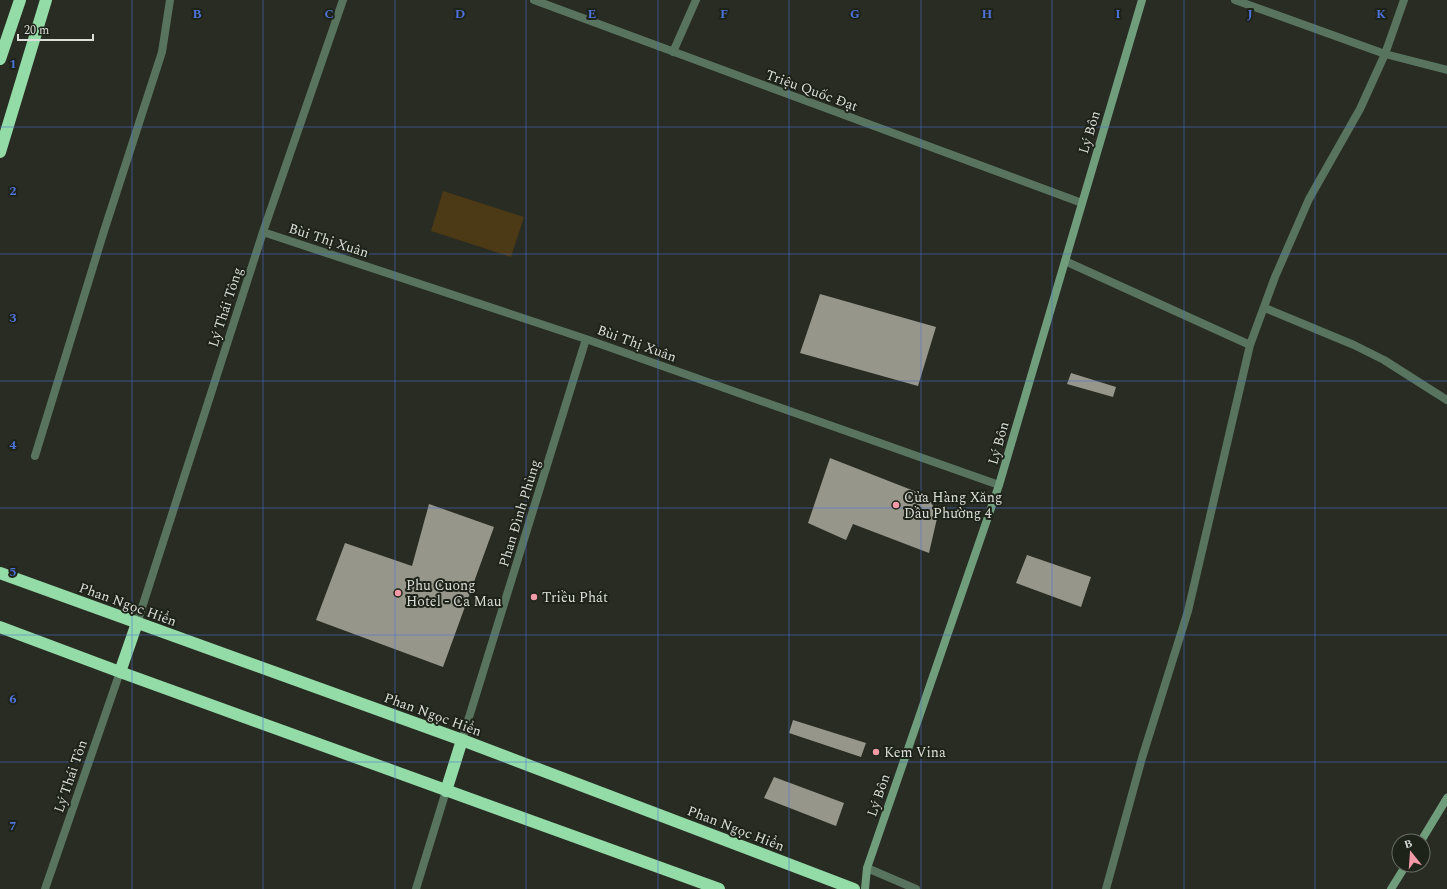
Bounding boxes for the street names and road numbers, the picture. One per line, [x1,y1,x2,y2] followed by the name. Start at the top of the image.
[763,64,861,117] street label: Triệu Quốc Đạt
[1073,108,1106,156] street label: Lý Bôn
[286,218,372,263] street label: Bùi Thị Xuân
[203,264,248,350] street label: Lý Thái Tông
[594,319,680,368] street label: Bùi Thị Xuân
[982,419,1015,467] street label: Lý Bôn
[493,457,546,569] street label: Phan Đình Phùng
[76,577,180,632] street label: Phan Ngọc Hiển
[381,687,485,742] street label: Phan Ngọc Hiển
[48,737,93,815] street label: Lý Thái Tôn
[861,771,896,819] street label: Lý Bôn
[684,800,788,857] street label: Phan Ngọc Hiển

